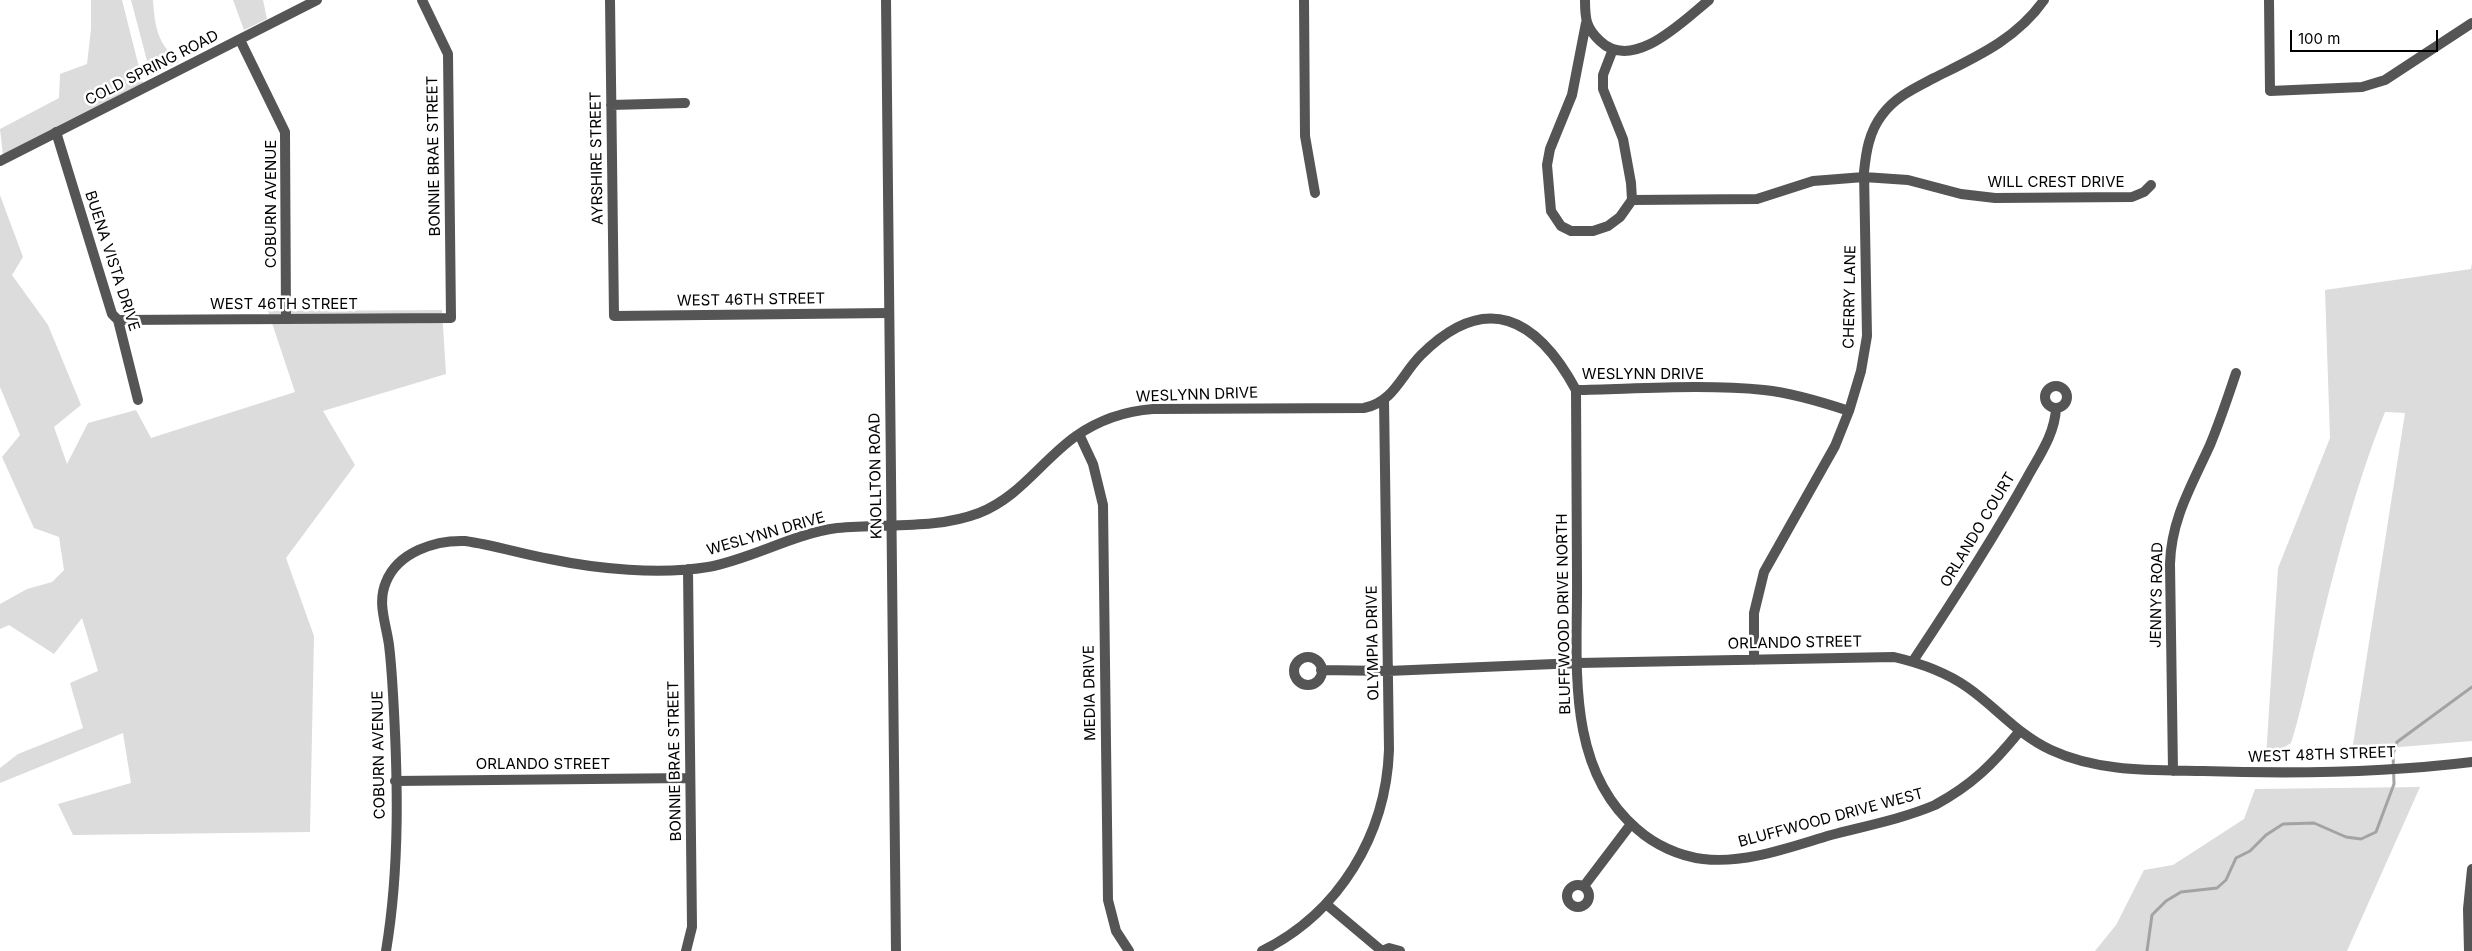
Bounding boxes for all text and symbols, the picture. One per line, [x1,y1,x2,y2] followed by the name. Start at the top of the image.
[2292,20,2440,52] scale bar
[82,27,222,109] street label: COLD SPRING ROAD
[2298,29,2340,48] text: 100 m
[424,75,444,237] street label: BONNIE BRAE STREET
[587,91,607,225] street label: AYRSHIRE STREET
[262,140,280,268] street label: COBURN AVENUE
[1987,173,2125,191] street label: WILL CREST DRIVE
[81,188,143,334] street label: BUENA VISTA DRIVE
[1840,245,1860,349] street label: CHERRY LANE
[677,290,825,310] street label: WEST 46TH STREET
[210,295,358,313] street label: WEST 46TH STREET
[1582,365,1704,383] street label: WESLYNN DRIVE
[1136,384,1258,406] street label: WESLYNN DRIVE
[866,413,886,539] street label: KNOLLTON ROAD
[1937,469,2019,591] street label: ORLANDO COURT
[705,508,827,560] street label: WESLYNN DRIVE
[1553,513,1575,715] street label: BLUFFWOOD DRIVE NORTH
[2147,542,2167,648] street label: JENNYS ROAD
[1363,585,1383,701] street label: OLYMPIA DRIVE
[1728,633,1862,653] street label: ORLANDO STREET
[1080,645,1100,741] street label: MEDIA DRIVE
[665,680,685,842] street label: BONNIE BRAE STREET
[369,690,389,820] street label: COBURN AVENUE
[2248,743,2396,767] street label: WEST 48TH STREET
[476,755,610,773] street label: ORLANDO STREET
[1736,785,1926,851] street label: BLUFFWOOD DRIVE WEST

